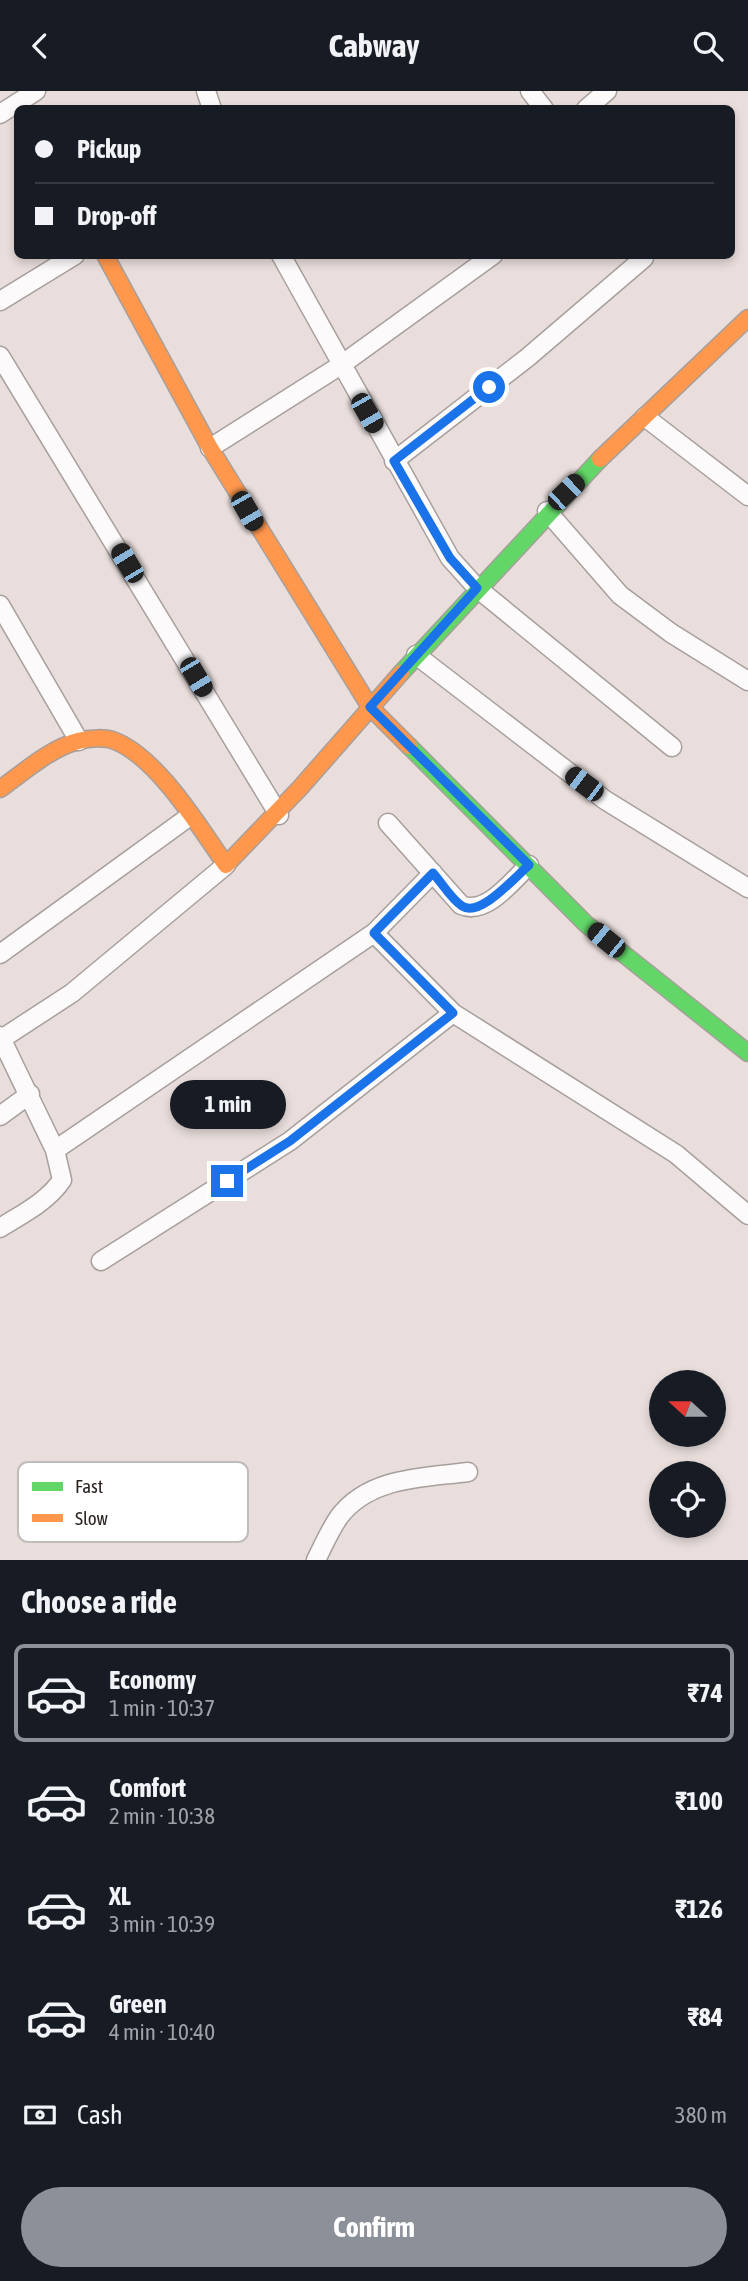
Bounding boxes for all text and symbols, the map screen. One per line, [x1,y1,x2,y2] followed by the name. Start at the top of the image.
[21,27,59,65] icon: back
[329,27,419,64] text: Cabway
[689,27,727,65] icon: search
[77,134,141,164] text: Pickup
[77,201,157,231] text: Drop-off
[473,371,505,403] route start
[348,390,387,436] car
[544,470,589,514] car
[228,488,267,534] car
[108,540,147,586] car
[177,654,216,700] car
[561,763,608,805] car
[584,919,629,961] car
[169,1079,285,1129] callout: 1 min
[205,1091,251,1117] text: 1 min
[211,1165,243,1197] route end
[649,1370,726,1447] north arrow
[649,1370,726,1538] map controls
[649,1461,726,1538] button: locate
[18,1462,248,1542] legend
[75,1475,103,1497] text: Fast
[75,1507,109,1529] text: Slow
[21,1583,177,1620] text: Choose a ride
[25,1662,88,1725] icon: car
[109,1665,196,1695] text: Economy
[687,1678,723,1708] text: ₹74
[109,1695,215,1721] text: 1 min · 10:37
[25,1770,88,1833] icon: car
[109,1773,186,1803] text: Comfort
[675,1786,723,1816] text: ₹100
[109,1803,215,1829] text: 2 min · 10:38
[25,1878,88,1941] icon: car
[109,1881,131,1911] text: XL
[675,1894,723,1924] text: ₹126
[109,1911,215,1937] text: 3 min · 10:39
[25,1986,88,2049] icon: car
[109,1989,167,2019] text: Green
[687,2002,723,2032] text: ₹84
[109,2019,215,2045] text: 4 min · 10:40
[21,2096,59,2134] icon: cash
[77,2100,123,2130] text: Cash
[675,2102,727,2128] text: 380 m
[21,2187,727,2267] button: Confirm

